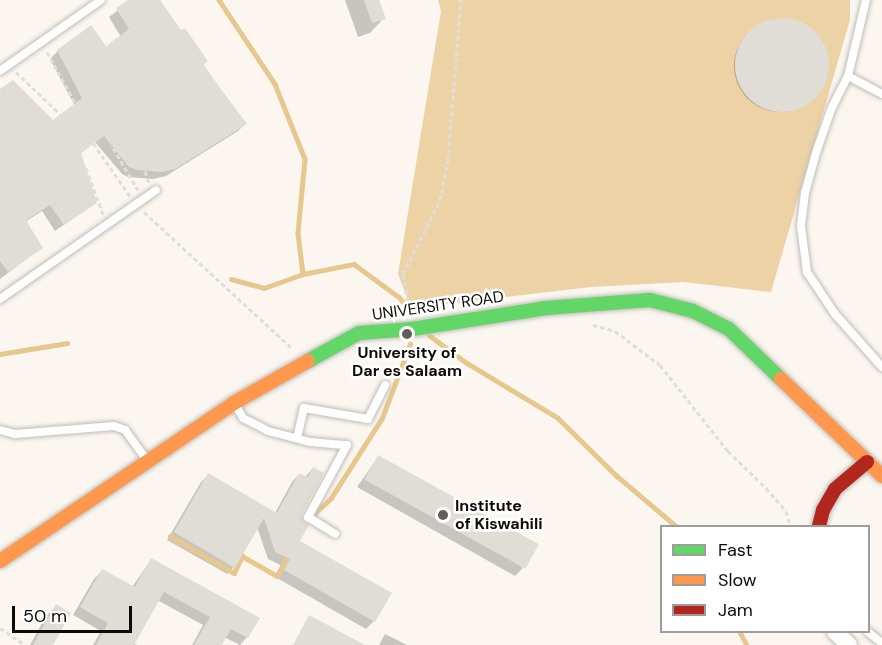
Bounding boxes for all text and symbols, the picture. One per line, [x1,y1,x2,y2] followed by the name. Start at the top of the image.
[371,287,505,325] street label: UNIVERSITY ROAD
[400,327,414,341] marker: University of Dar es Salaam
[352,343,462,381] place label: University of Dar es Salaam
[455,496,543,534] place label: Institute of Kiswahili
[436,508,450,522] marker: Institute of Kiswahili
[660,525,870,633] legend
[718,538,753,562] text: Fast
[718,568,757,592] text: Slow
[15,594,135,632] scale bar
[718,598,753,622] text: Jam
[23,604,67,628] text: 50 m

